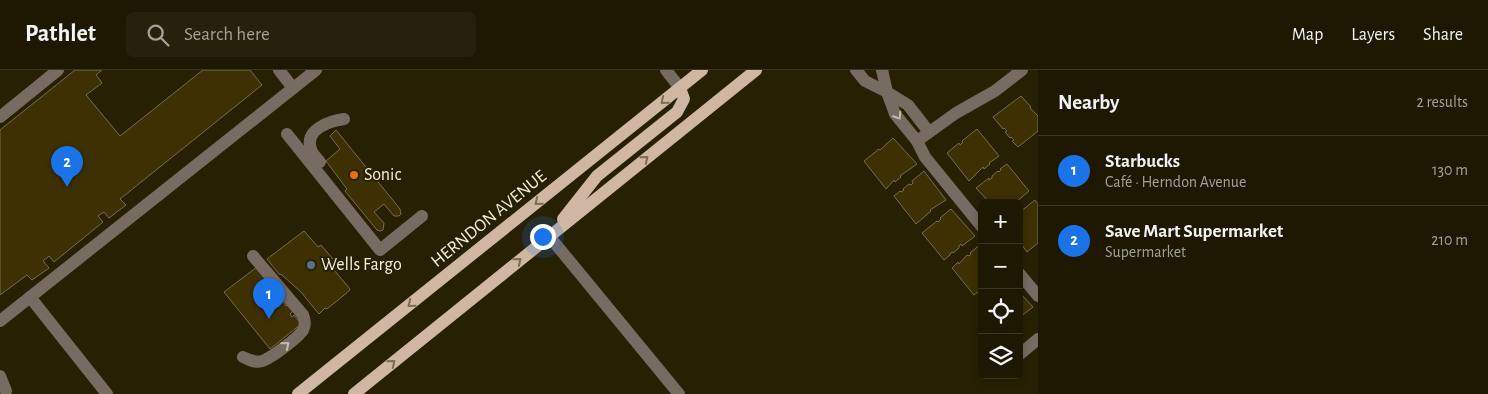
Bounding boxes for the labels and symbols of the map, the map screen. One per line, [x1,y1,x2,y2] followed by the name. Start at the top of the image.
[661,95,670,104] one-way arrow
[891,111,901,120] one-way arrow
[51,146,83,187] pin: 2
[639,157,648,165] one-way arrow
[364,166,401,184] place label: Sonic
[428,167,550,271] street label: HERNDON AVENUE
[348,169,360,181] marker: Sonic
[535,197,544,205] one-way arrow
[530,224,556,250] your location
[321,256,402,274] place label: Wells Fargo
[305,259,317,271] marker: Wells Fargo
[512,259,521,267] one-way arrow
[253,278,285,319] pin: 1
[408,299,417,307] one-way arrow
[280,343,289,351] one-way arrow
[386,361,395,369] one-way arrow

